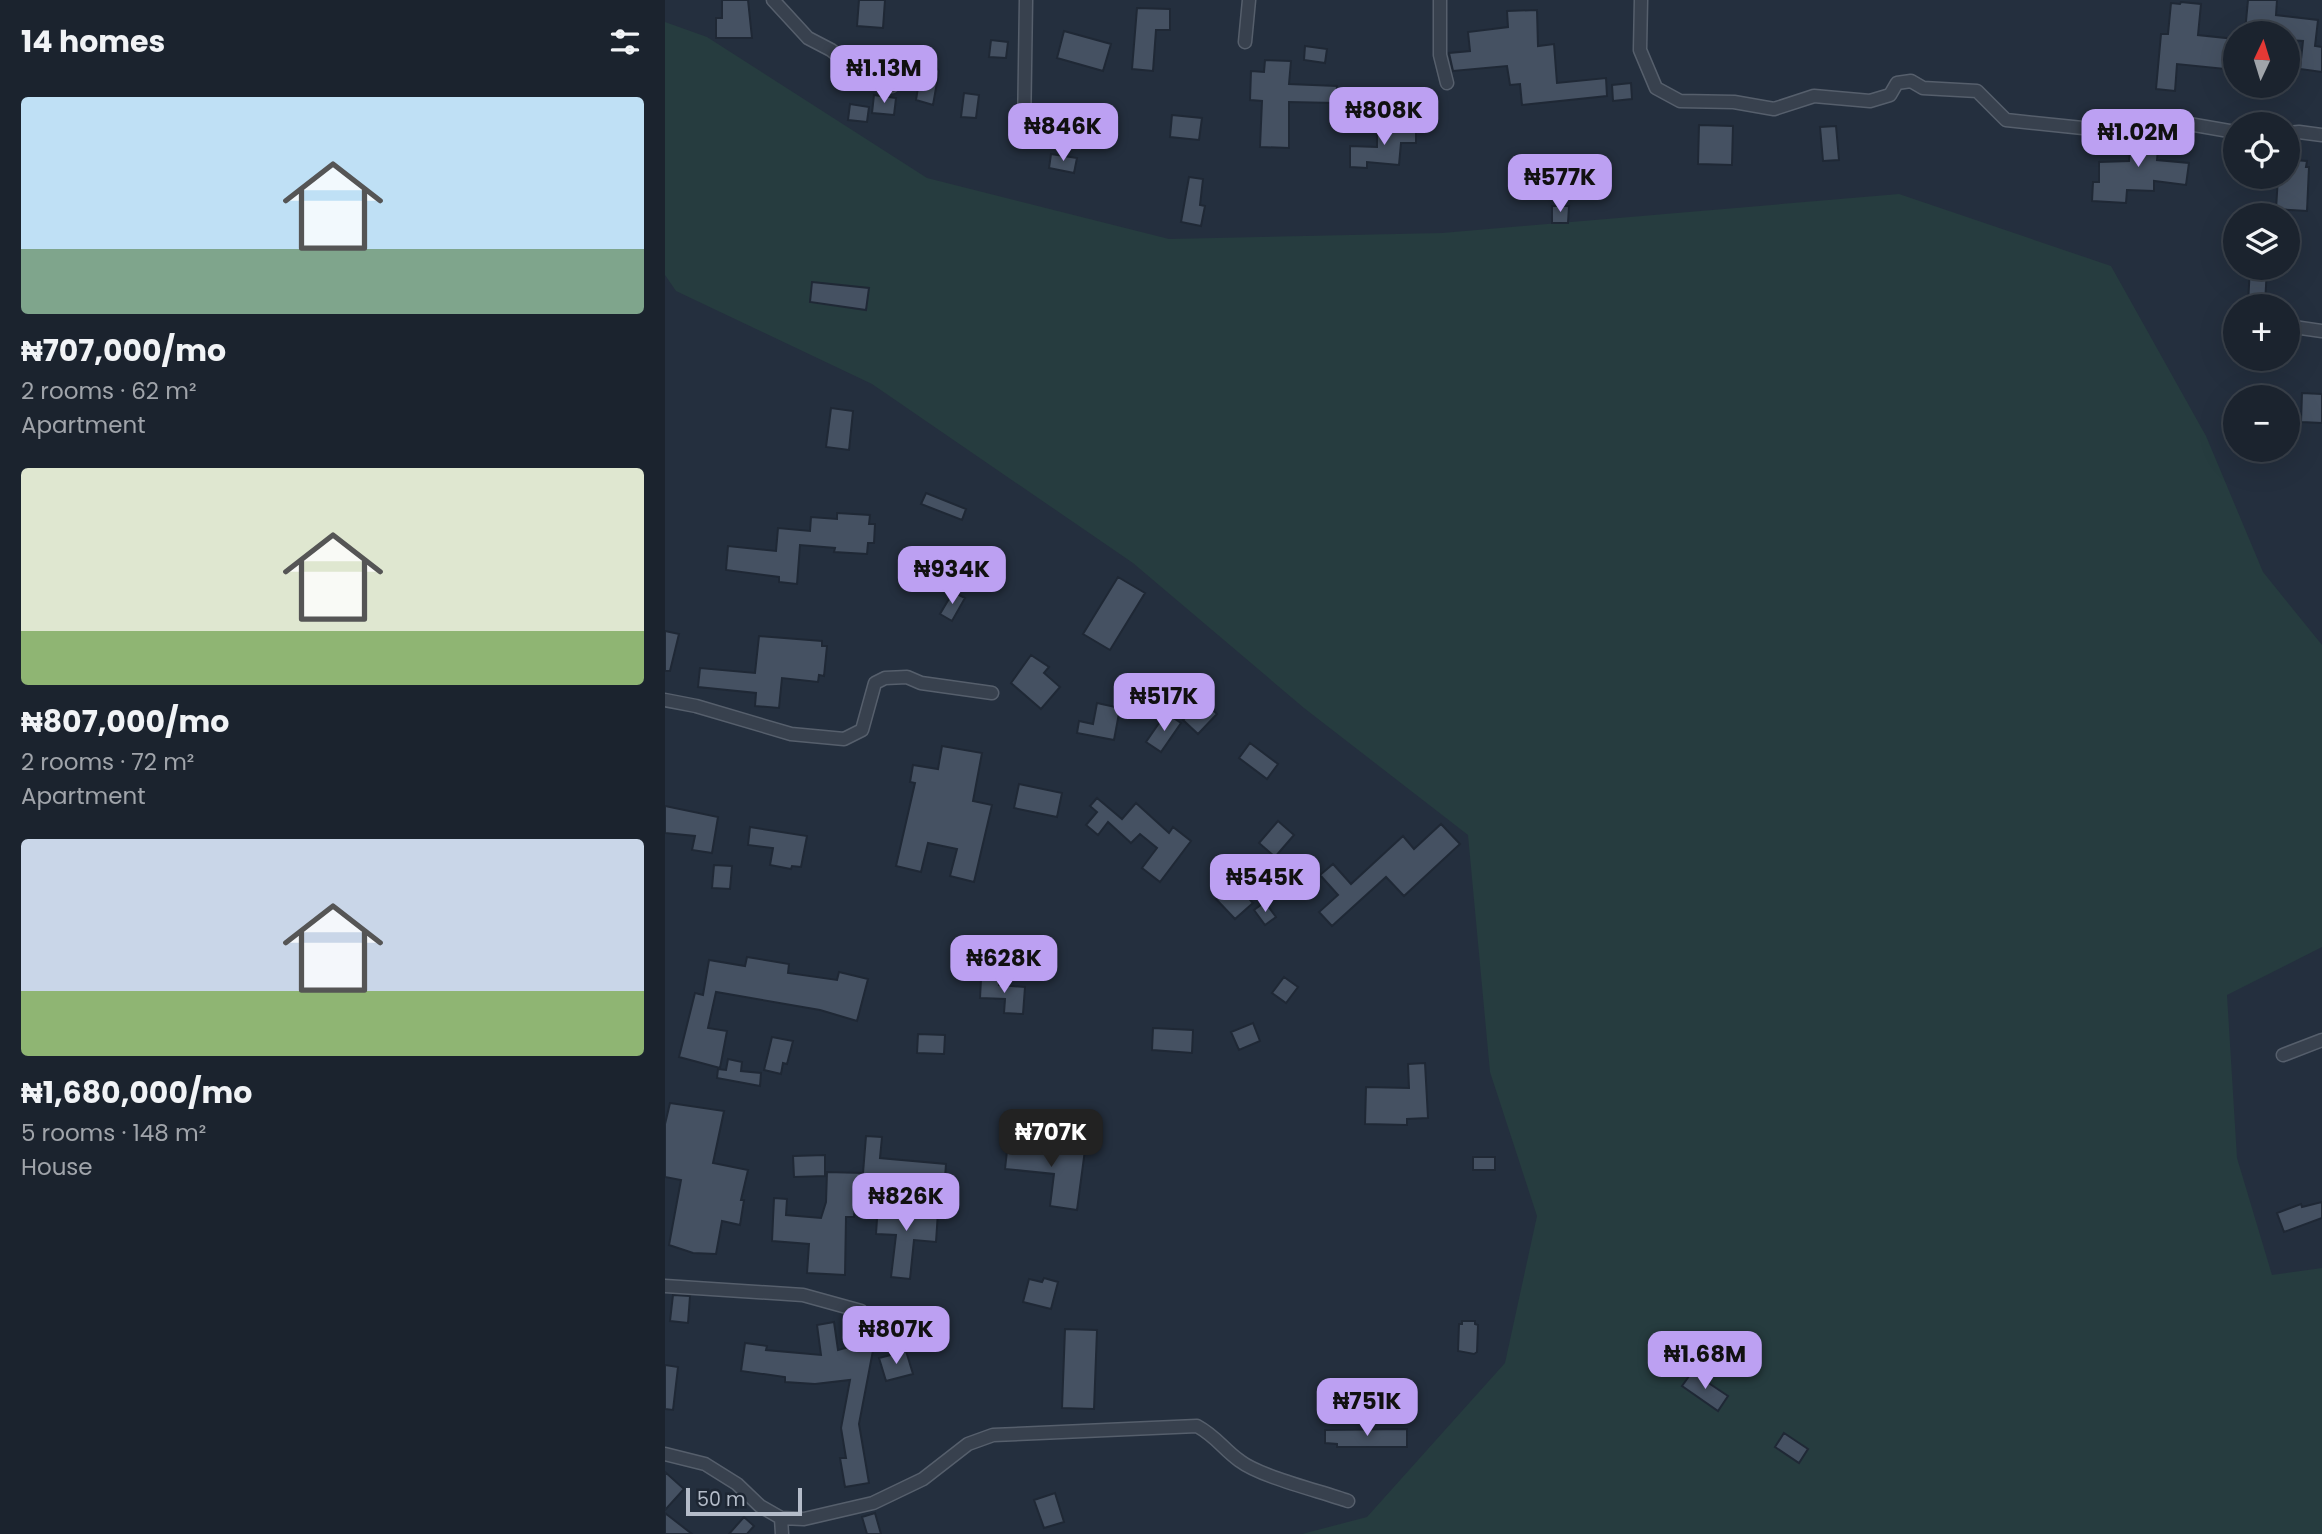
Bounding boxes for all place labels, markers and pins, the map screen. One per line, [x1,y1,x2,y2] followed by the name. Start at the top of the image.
[827,46,941,105] pin: ₦1.13M
[1335,88,1433,147] pin: ₦808K
[1014,104,1112,163] pin: ₦846K
[2081,110,2195,169] pin: ₦1.02M
[1511,154,1609,214] pin: ₦577K
[903,546,1001,606] pin: ₦934K
[1115,674,1213,733] pin: ₦517K
[1216,855,1314,914] pin: ₦545K
[955,936,1053,995] pin: ₦628K
[1002,1110,1100,1169] pin: ₦707K
[857,1174,955,1233] pin: ₦826K
[847,1306,945,1366] pin: ₦807K
[1648,1332,1762,1391] pin: ₦1.68M
[1318,1378,1416,1438] pin: ₦751K

